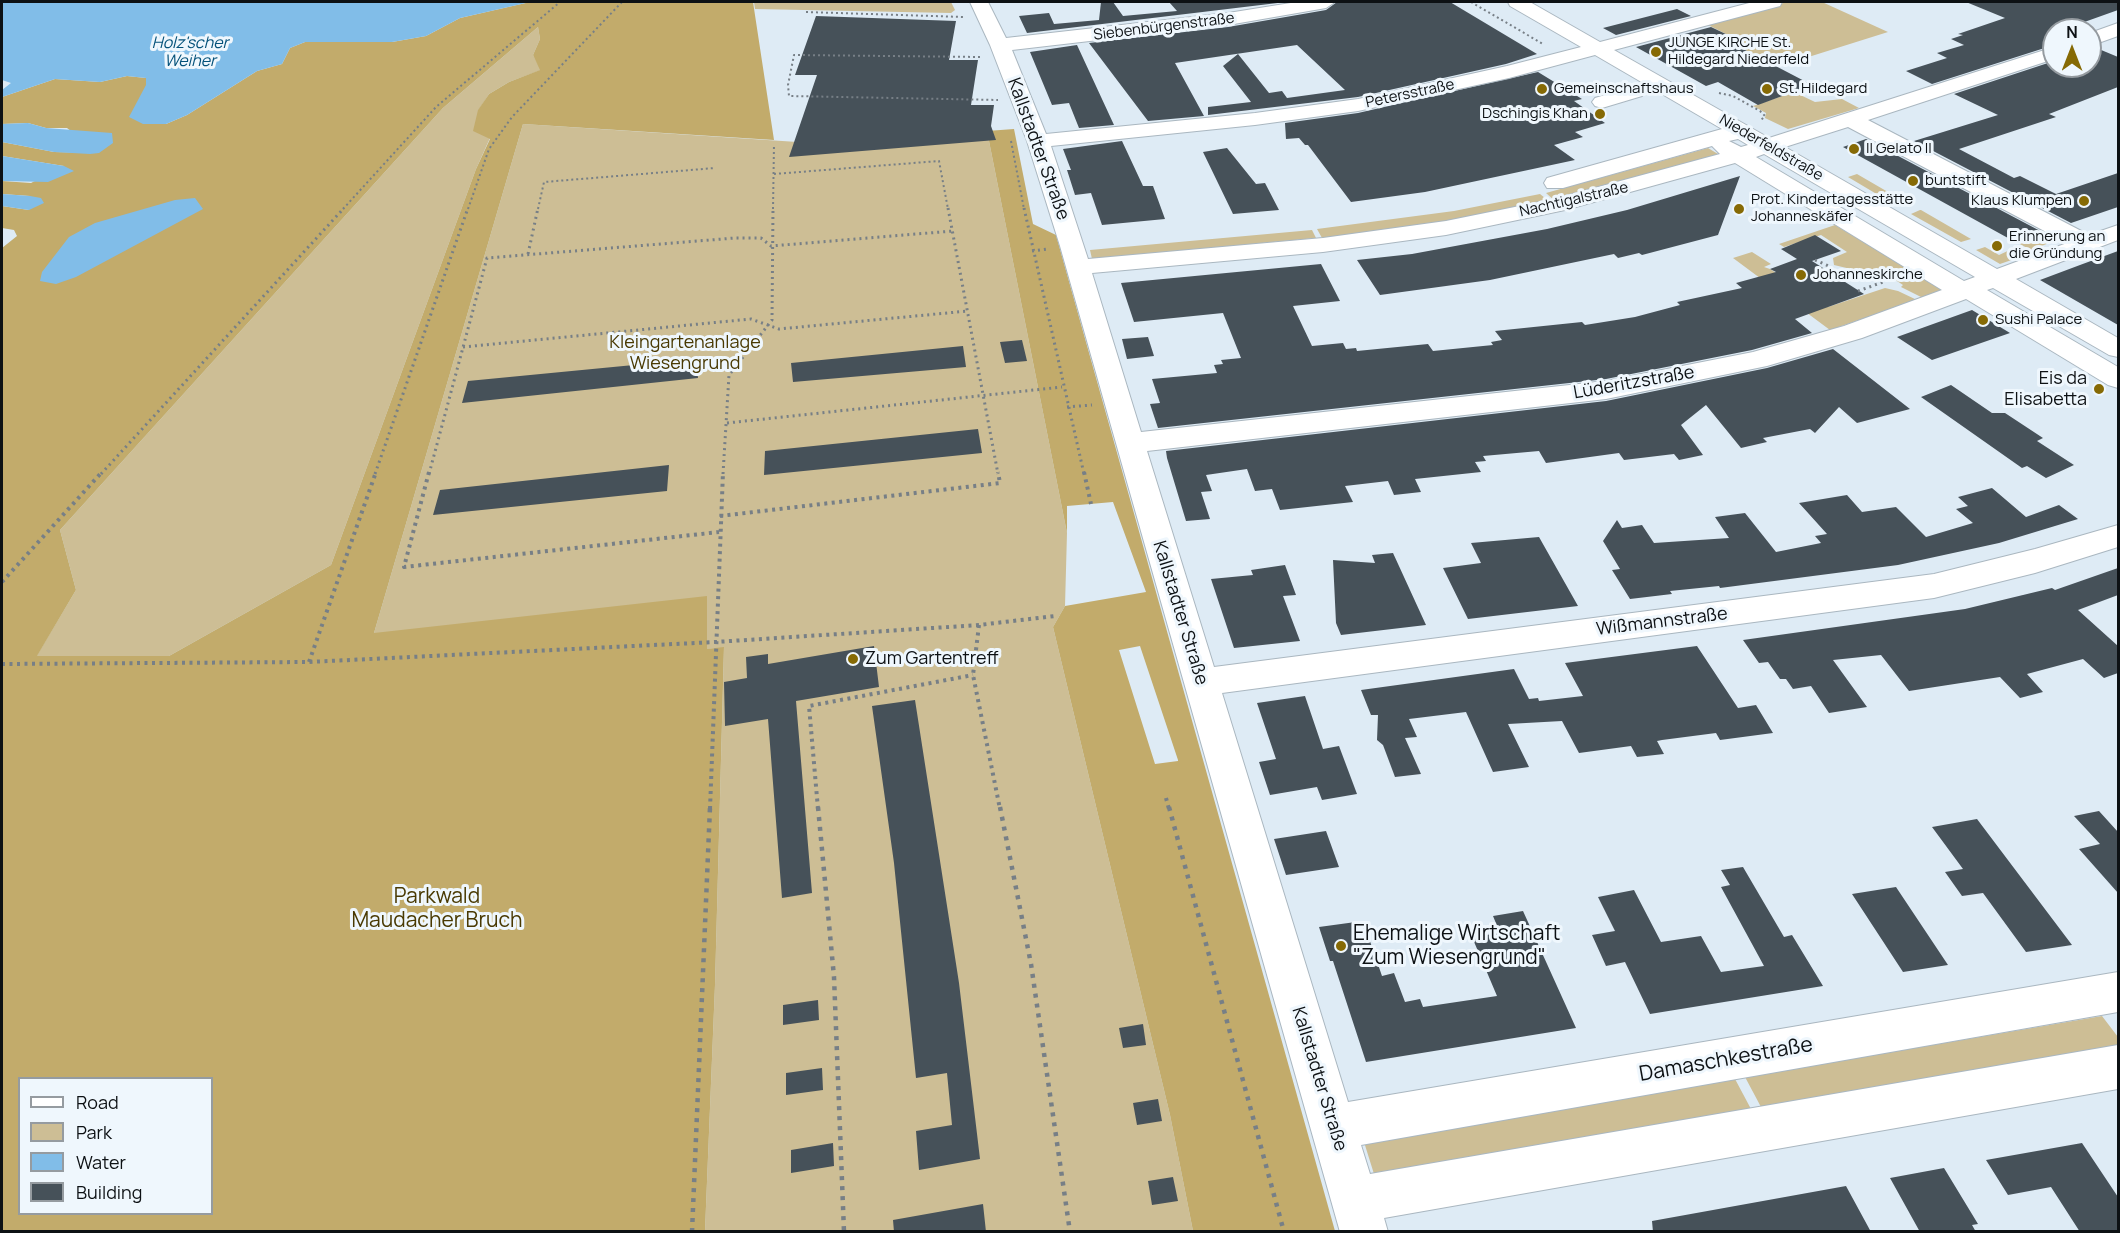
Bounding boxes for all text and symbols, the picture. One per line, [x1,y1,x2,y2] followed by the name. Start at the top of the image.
[1092,9,1236,45] street label: Siebenbürgenstraße
[2042,18,2102,78] north arrow
[2066,21,2078,43] text: N
[152,34,228,72] water label: Holz'scher Weiher
[1668,34,1809,69] place label: JUNGE KIRCHE St. Hildegard Niederfeld
[1649,45,1663,59] marker: JUNGE KIRCHE St. Hildegard Niederfeld
[1002,75,1074,223] street label: Kallstadter Straße
[1364,76,1456,112] street label: Petersstraße
[1554,80,1694,98] place label: Gemeinschaftshaus
[1779,80,1867,98] place label: St. Hildegard
[1535,82,1549,96] marker: Gemeinschaftshaus
[1760,82,1774,96] marker: St. Hildegard
[1482,105,1588,123] place label: Dschingis Khan
[1593,107,1607,121] marker: Dschingis Khan
[1716,111,1826,185] street label: Niederfeldstraße
[1866,140,1932,158] place label: Il Gelato II
[1847,142,1861,156] marker: Il Gelato II
[1925,172,1986,190] place label: buntstift
[1906,174,1920,188] marker: buntstift
[1518,179,1630,221] street label: Nachtigalstraße
[1751,191,1913,226] place label: Prot. Kindertagesstätte Johanneskäfer
[1971,192,2072,210] place label: Klaus Klumpen
[2077,194,2091,208] marker: Klaus Klumpen
[1732,202,1746,216] marker: Prot. Kindertagesstätte Johanneskäfer
[2009,228,2105,263] place label: Erinnerung an die Gründung
[1990,239,2004,253] marker: Erinnerung an die Gründung
[1813,266,1923,284] place label: Johanneskirche
[1794,268,1808,282] marker: Johanneskirche
[1995,311,2082,329] place label: Sushi Palace
[1976,313,1990,327] marker: Sushi Palace
[609,332,761,374] park label: Kleingartenanlage Wiesengrund
[1572,362,1696,404] street label: Lüderitzstraße
[2004,368,2087,410] place label: Eis da Elisabetta
[2092,382,2106,396] marker: Eis da Elisabetta
[1148,538,1212,688] street label: Kallstadter Straße
[1595,603,1729,641] street label: Wißmannstraße
[865,648,999,670] place label: Zum Gartentreff
[846,652,860,666] marker: Zum Gartentreff
[351,884,523,934] park label: Parkwald Maudacher Bruch
[1353,921,1560,971] place label: Ehemalige Wirtschaft "Zum Wiesengrund"
[1334,939,1348,953] marker: Ehemalige Wirtschaft "Zum Wiesengrund"
[1287,1004,1351,1154] street label: Kallstadter Straße
[1637,1032,1815,1088] street label: Damaschkestraße
[18,1077,213,1215] legend
[76,1090,119,1114] text: Road
[76,1120,112,1144] text: Park
[76,1150,126,1174] text: Water
[76,1180,142,1204] text: Building

